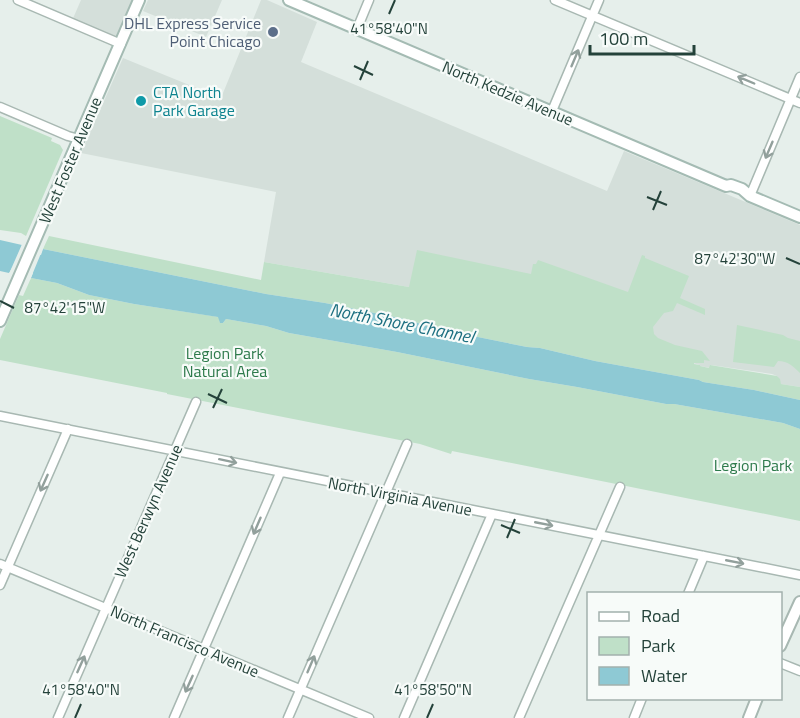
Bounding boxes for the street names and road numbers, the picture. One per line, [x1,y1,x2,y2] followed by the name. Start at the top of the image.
[439,55,577,131] street label: North Kedzie Avenue
[33,93,107,227] street label: West Foster Avenue
[108,440,188,582] street label: West Berwyn Avenue
[326,470,474,522] street label: North Virginia Avenue
[107,599,263,683] street label: North Francisco Avenue

